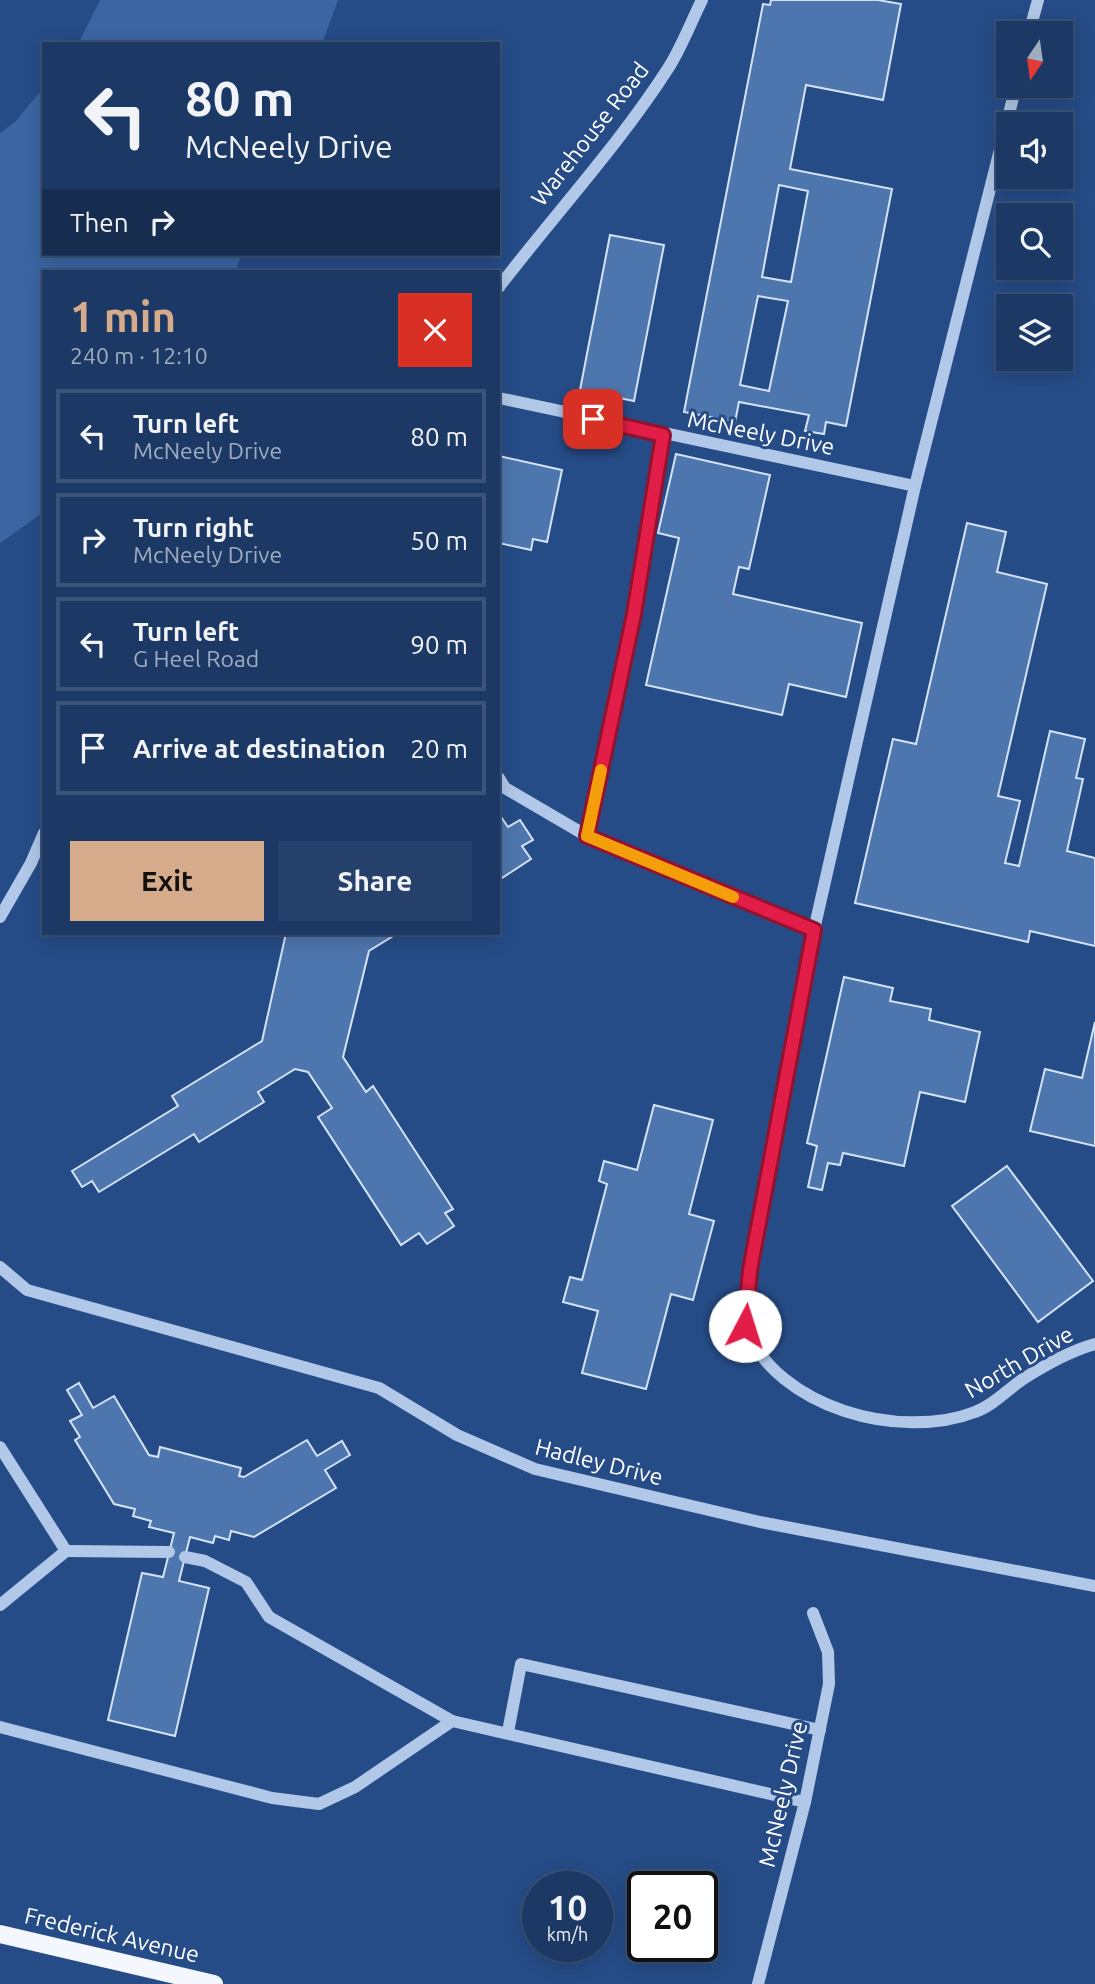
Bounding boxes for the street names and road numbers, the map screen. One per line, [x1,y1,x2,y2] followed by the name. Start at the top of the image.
[526,57,653,210] street label: Warehouse Road
[685,406,837,459] street label: McNeely Drive
[960,1321,1077,1402] street label: North Drive
[533,1434,666,1489] street label: Hadley Drive
[754,1718,811,1869] street label: McNeely Drive
[22,1902,202,1967] street label: Frederick Avenue

